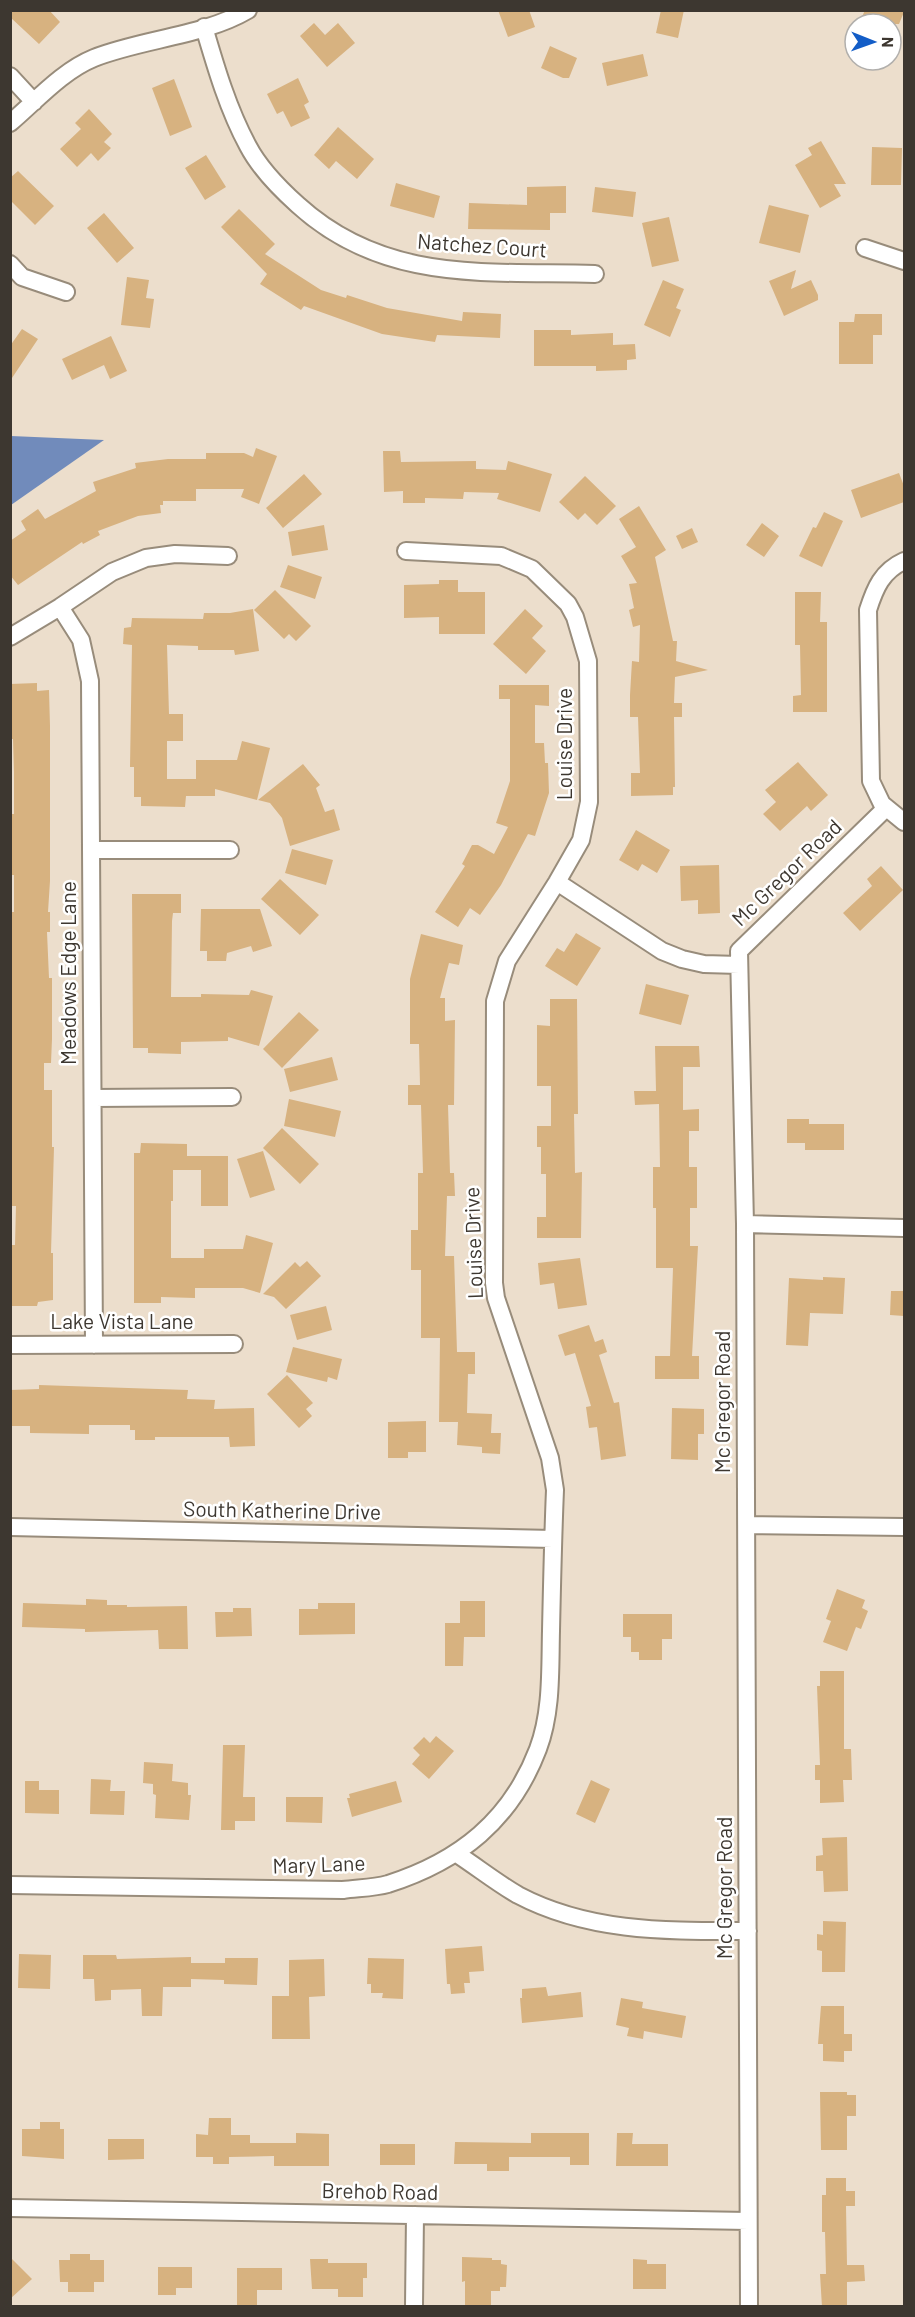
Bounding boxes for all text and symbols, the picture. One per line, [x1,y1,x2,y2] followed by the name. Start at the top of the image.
[843,12,903,72] north arrow
[879,37,898,48] text: N
[416,227,548,262] street label: Natchez Court
[551,688,576,800] street label: Louise Drive
[726,813,846,930] street label: Mc Gregor Road
[55,881,80,1065] street label: Meadows Edge Lane
[458,1187,487,1300] street label: Louise Drive
[50,1308,194,1333] street label: Lake Vista Lane
[709,1331,734,1473] street label: Mc Gregor Road
[183,1495,381,1524] street label: South Katherine Drive
[711,1817,736,1959] street label: Mc Gregor Road
[272,1849,366,1878] street label: Mary Lane
[322,2177,439,2204] street label: Brehob Road

